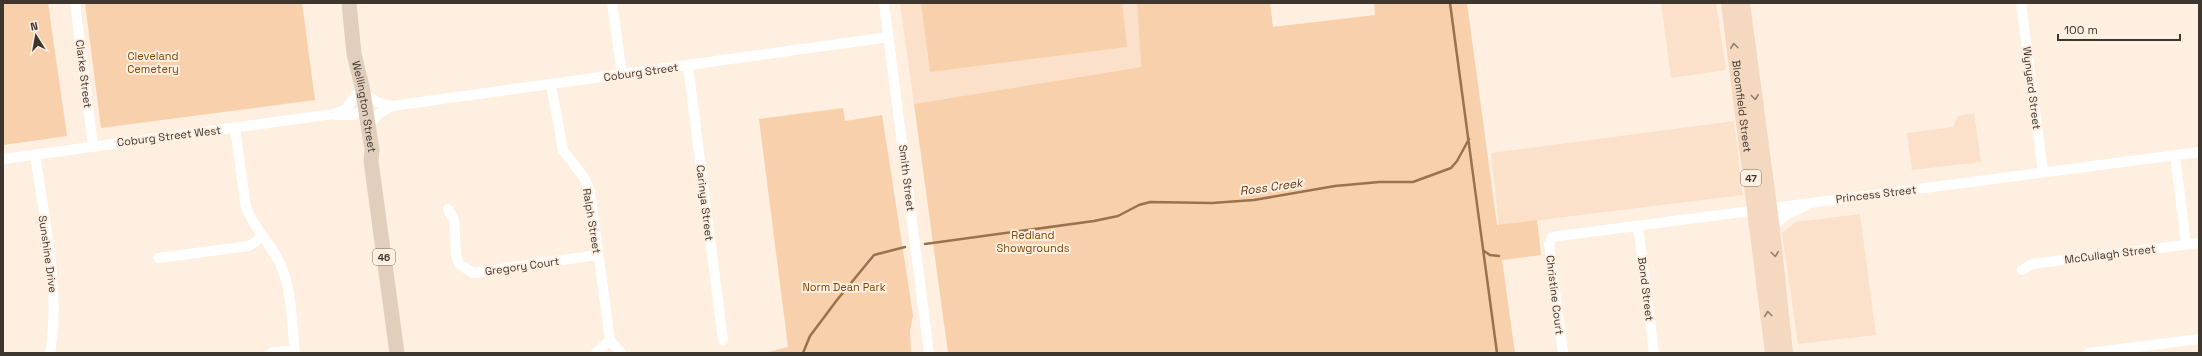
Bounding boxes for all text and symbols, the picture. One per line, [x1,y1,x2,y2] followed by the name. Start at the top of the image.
[16,16,56,56] north arrow
[2058,16,2180,42] scale bar
[29,19,39,34] text: N
[2064,22,2098,38] text: 100 m
[73,39,95,109] street label: Clarke Street
[1730,43,1739,50] one-way arrow
[2020,46,2044,130] street label: Wynyard Street
[127,49,179,76] park label: Cleveland Cemetery
[349,59,379,153] street label: Wellington Street
[1729,59,1755,153] street label: Bloomfield Street
[603,60,679,84] street label: Coburg Street
[1750,94,1759,100] one-way arrow
[116,123,222,149] street label: Coburg Street West
[896,144,918,212] street label: Smith Street
[693,164,717,242] street label: Carinya Street
[1741,170,1761,186] road number: 47
[1238,174,1305,199] water label: Ross Creek
[1835,182,1917,206] street label: Princess Street
[580,187,604,255] street label: Ralph Street
[36,214,60,294] street label: Sunshine Drive
[996,228,1070,255] park label: Redland Showgrounds
[2064,241,2156,267] street label: McCullagh Street
[373,249,395,265] road number: 46
[1771,251,1780,257] one-way arrow
[484,254,560,278] street label: Gregory Court
[1543,254,1567,336] street label: Christine Court
[1635,256,1657,322] street label: Bond Street
[802,280,886,294] park label: Norm Dean Park
[1764,311,1773,317] one-way arrow

